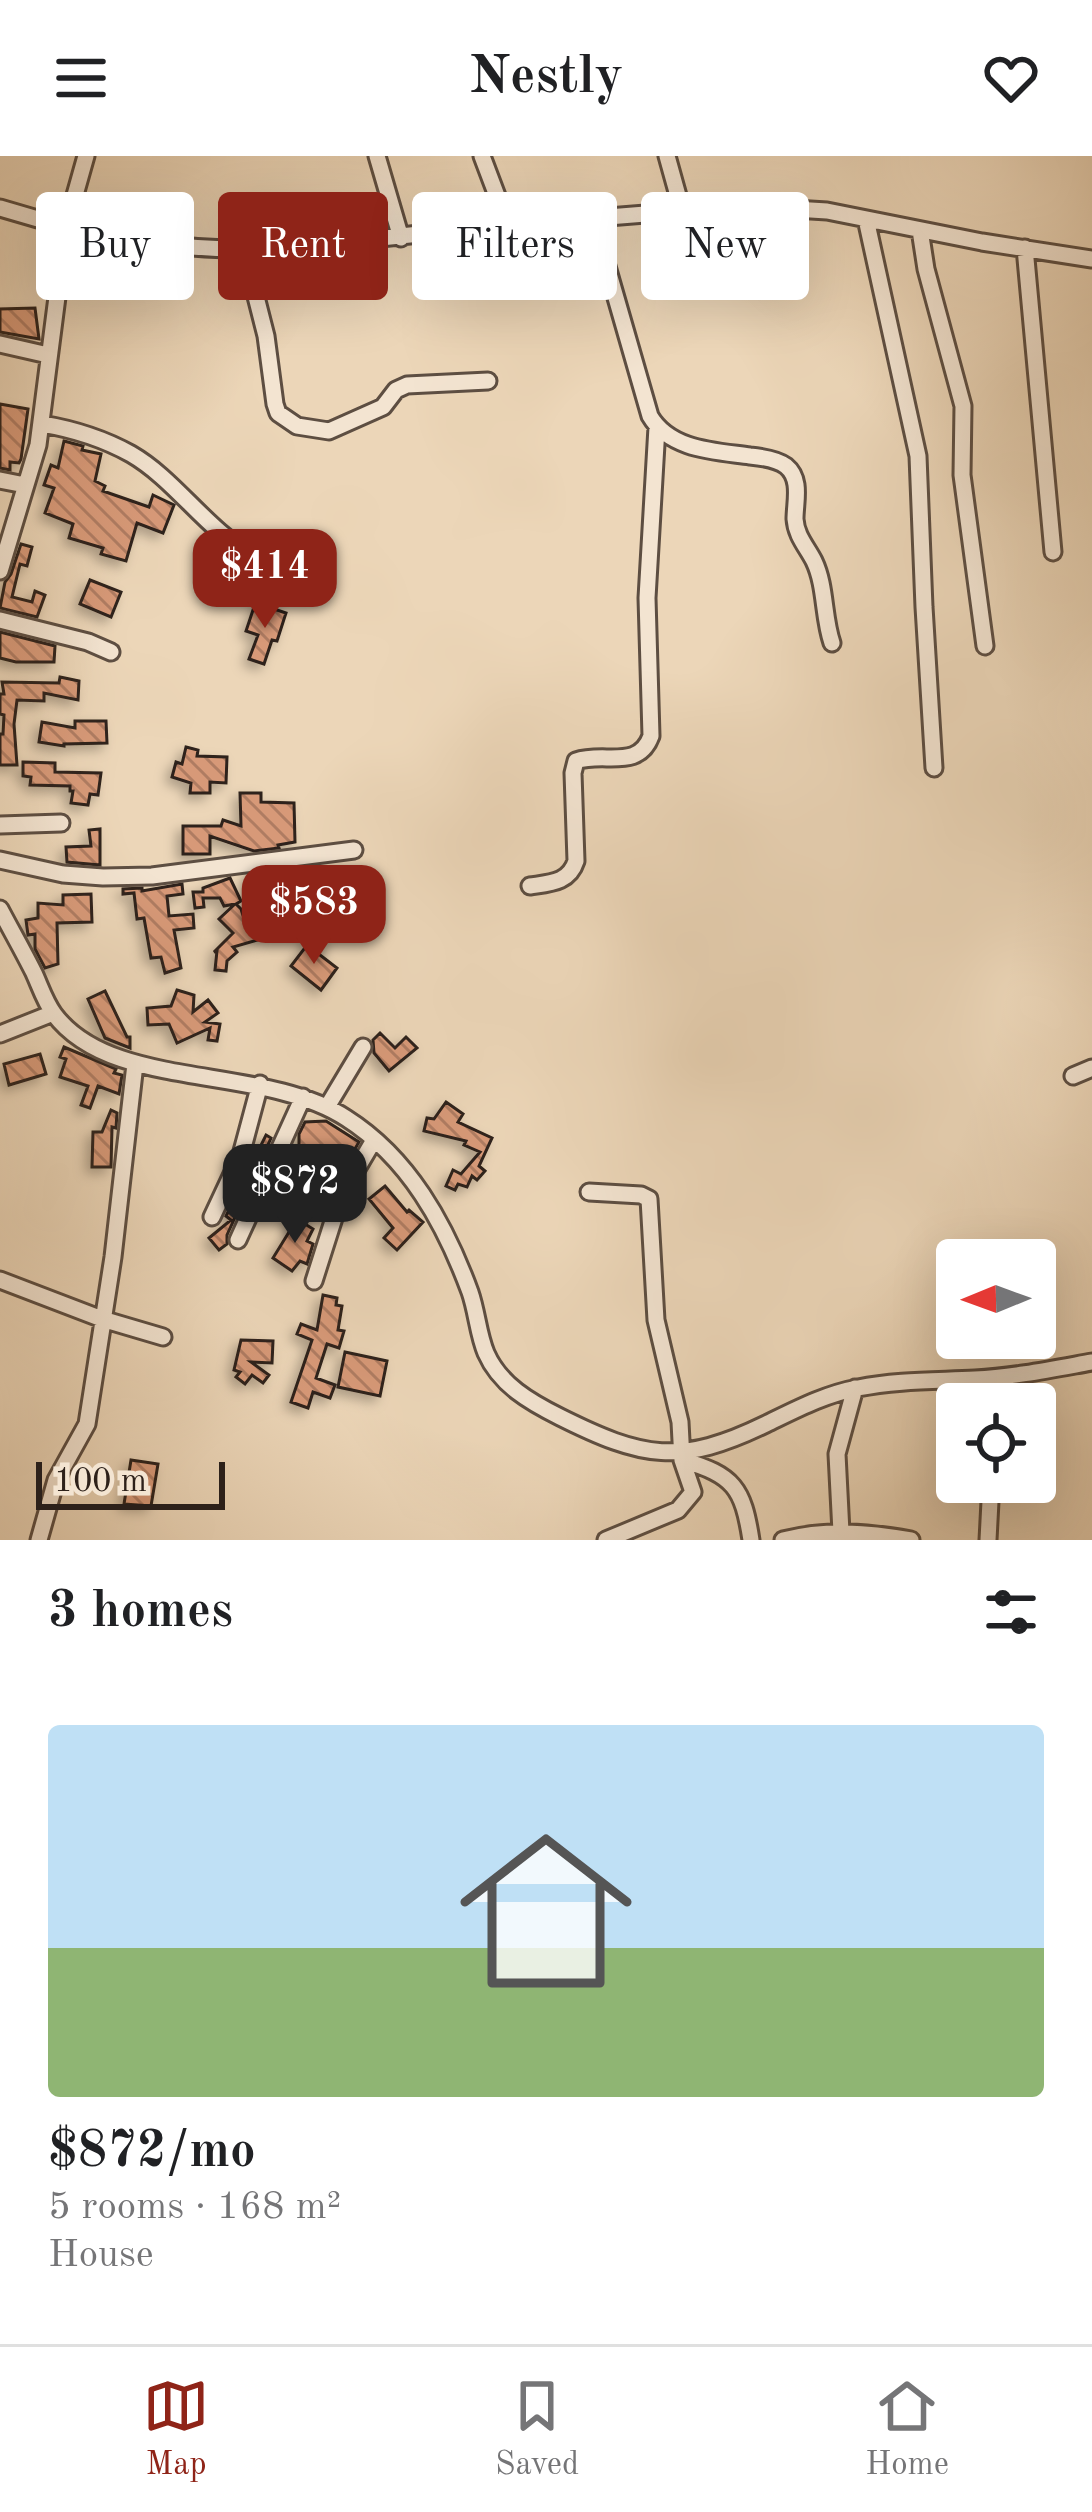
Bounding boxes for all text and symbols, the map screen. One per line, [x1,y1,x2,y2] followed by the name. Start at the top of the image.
[48,45,114,111] icon: menu
[978,45,1044,111] icon: heart
[469,51,623,105] text: Nestly
[36,192,194,300] chip: Buy
[218,192,388,300] chip: Rent
[412,192,617,300] chip: Filters
[641,192,809,300] chip: New
[194,529,336,631] pin: $414
[220,548,310,587] text: $414
[243,865,385,967] pin: $583
[269,884,359,923] text: $583
[224,1144,366,1246] pin: $872
[250,1163,340,1202] text: $872
[936,1239,1056,1359] north arrow
[936,1239,1056,1503] map controls
[936,1383,1056,1503] button: locate
[36,1456,225,1509] scale bar
[54,1466,147,1499] text: 100 m
[978,1579,1044,1645] icon: filters
[48,1587,233,1638] text: 3 homes
[438,1803,654,2019] icon: home
[48,2127,256,2178] text: $872/mo
[48,2188,341,2227] text: 5 rooms · 168 m²
[48,2236,154,2275] text: House
[143,2373,209,2486] tab: Map
[495,2373,579,2486] tab: Saved
[865,2373,949,2486] tab: Home

